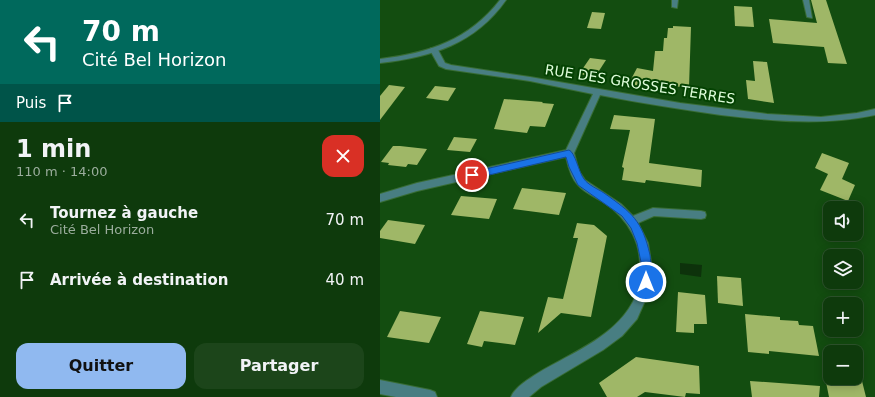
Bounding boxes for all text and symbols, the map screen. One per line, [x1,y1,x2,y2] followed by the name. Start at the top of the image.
[82,15,160,48] text: 70 m
[16,16,68,68] icon: left
[82,49,226,70] text: Cité Bel Horizon
[544,61,736,107] street label: RUE DES GROSSES TERRES
[54,92,76,114] icon: arrive
[16,94,46,112] text: Puis
[16,135,91,163] text: 1 min
[322,135,364,177] button: close
[455,158,489,192] pin
[16,164,107,179] text: 110 m · 14:00
[461,164,483,186] icon: arrive
[823,201,863,385] map controls
[823,201,863,241] button: sound
[50,204,198,222] text: Tournez à gauche
[16,209,38,231] icon: left
[326,211,364,229] text: 70 m
[50,222,154,237] text: Cité Bel Horizon
[823,249,863,289] button: layers
[625,261,667,303] position arrow
[16,269,38,291] icon: arrive
[50,271,228,289] text: Arrivée à destination
[326,271,364,289] text: 40 m
[823,297,863,337] button: +
[16,343,186,389] button: Quitter
[194,343,364,389] button: Partager
[823,345,863,385] button: −

